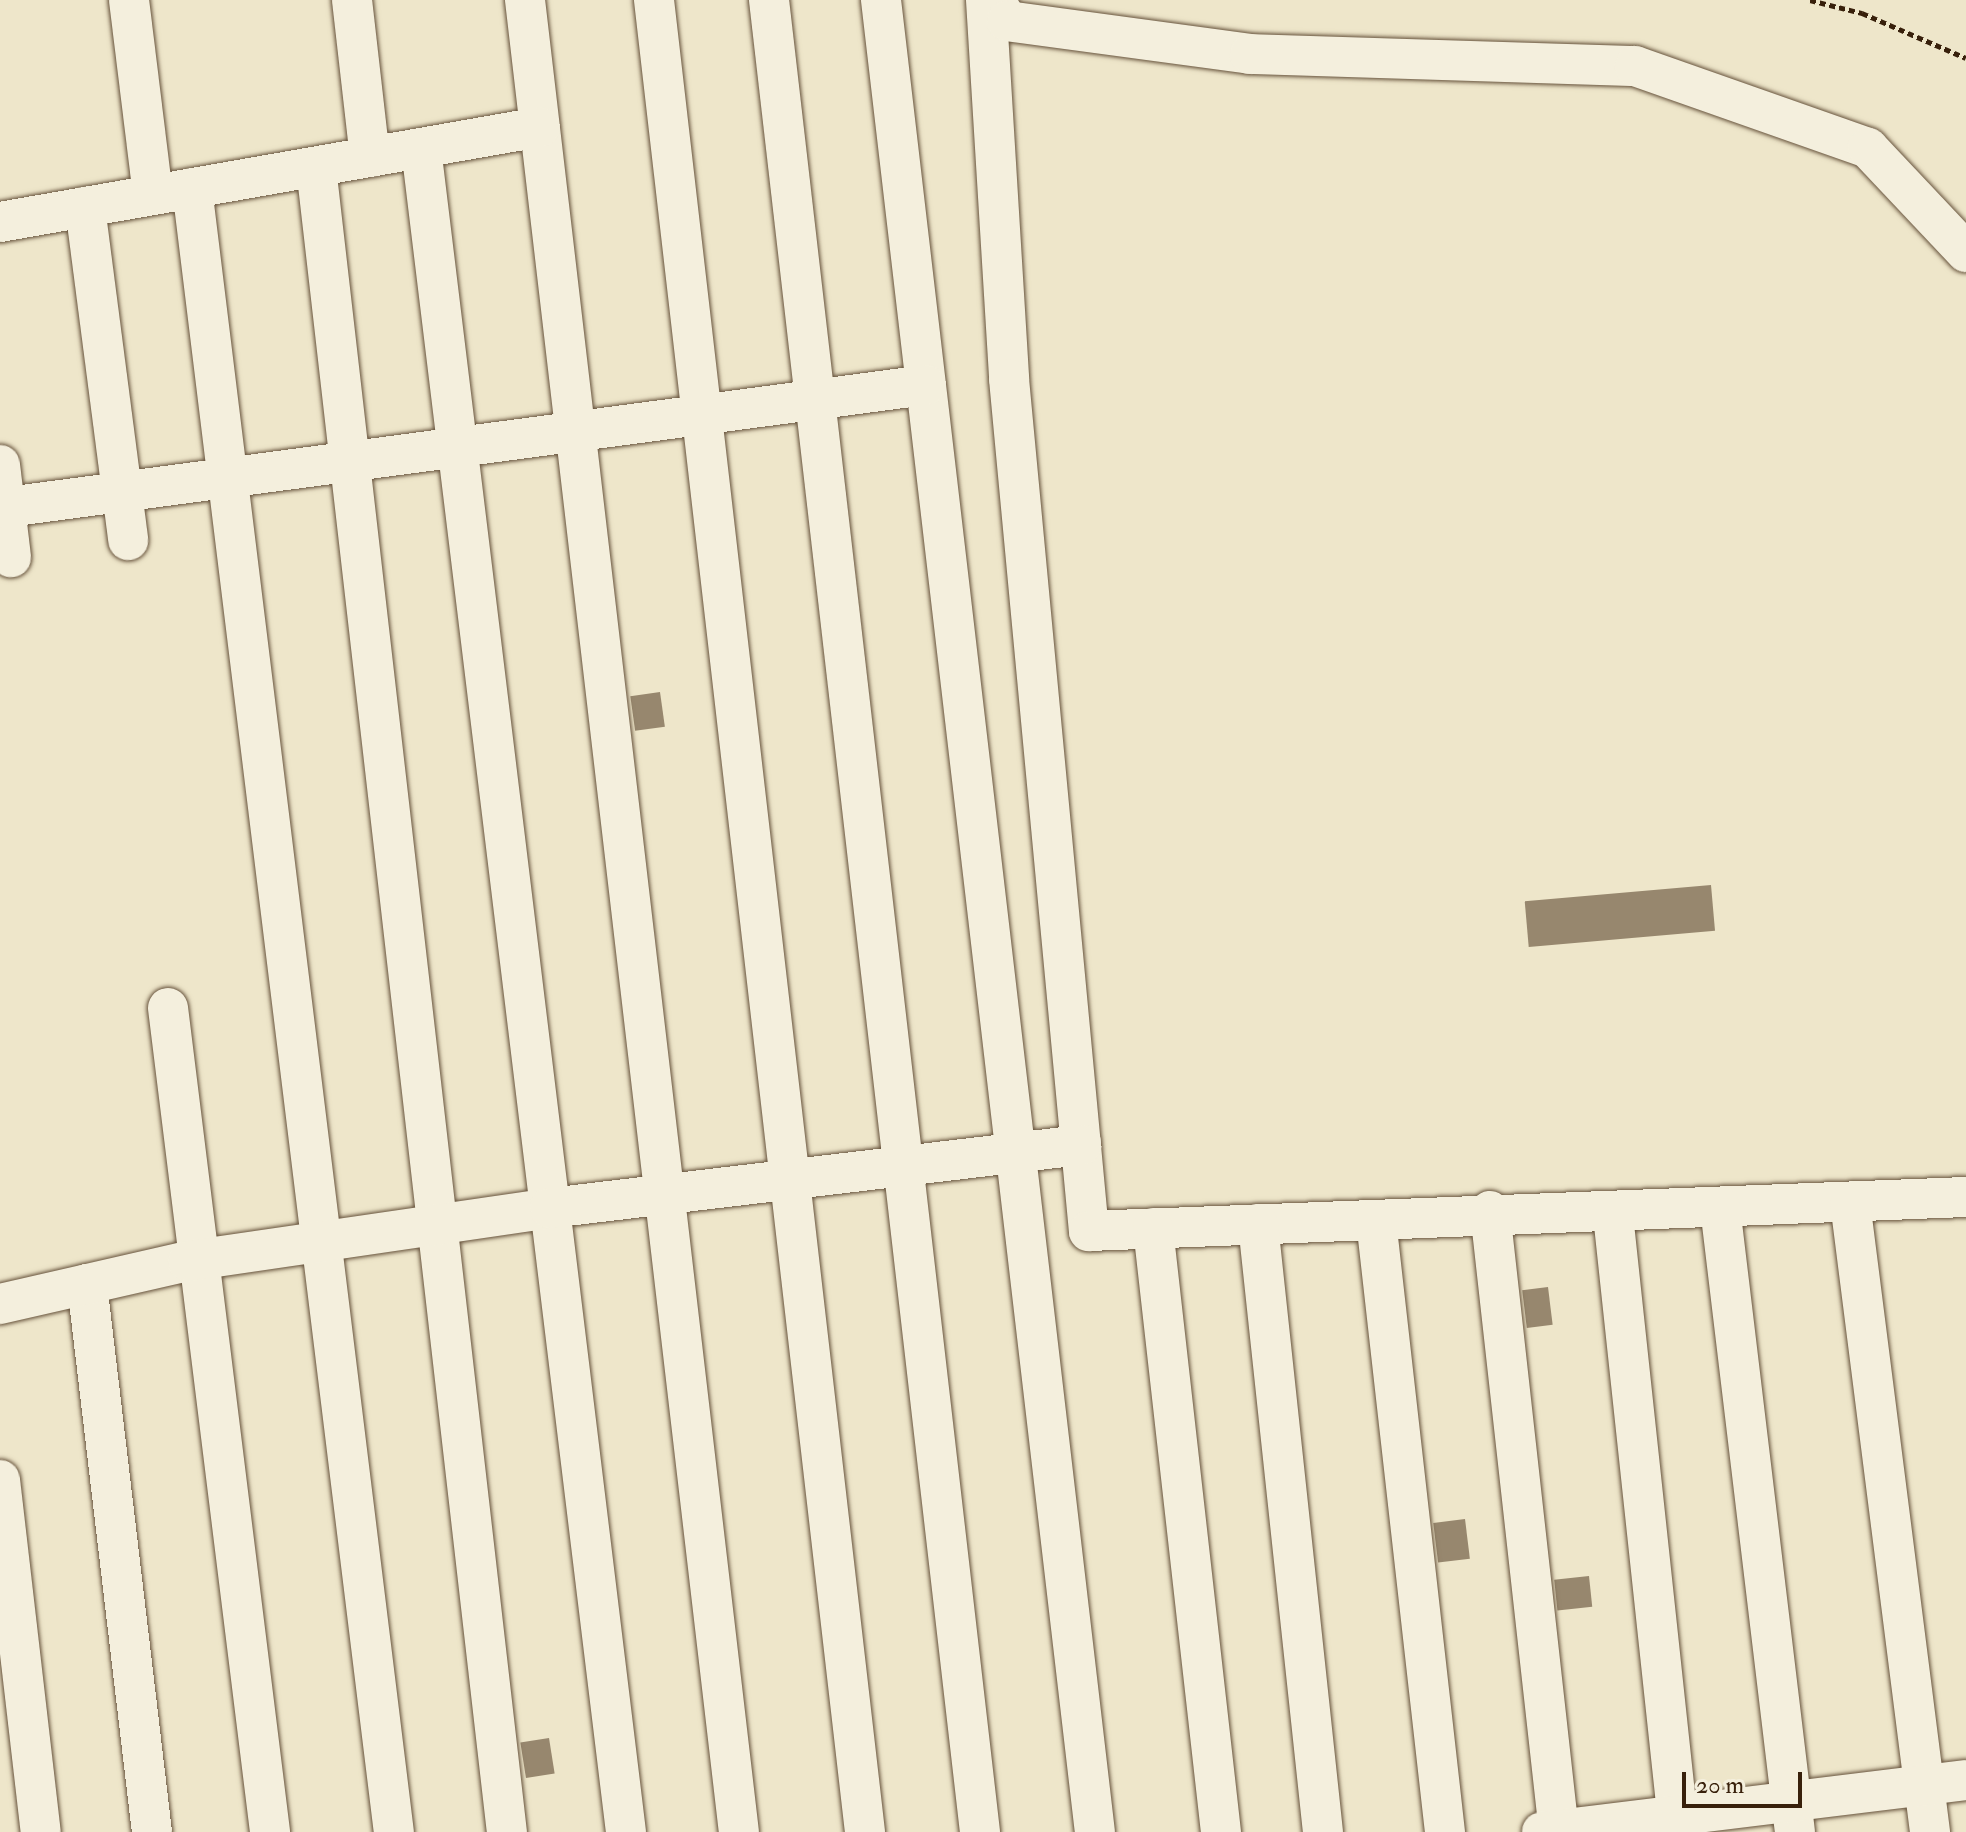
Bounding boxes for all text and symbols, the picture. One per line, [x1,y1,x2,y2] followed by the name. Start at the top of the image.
[1686,1756,1806,1806] scale bar
[1696,1770,1744,1801] text: 20 m

